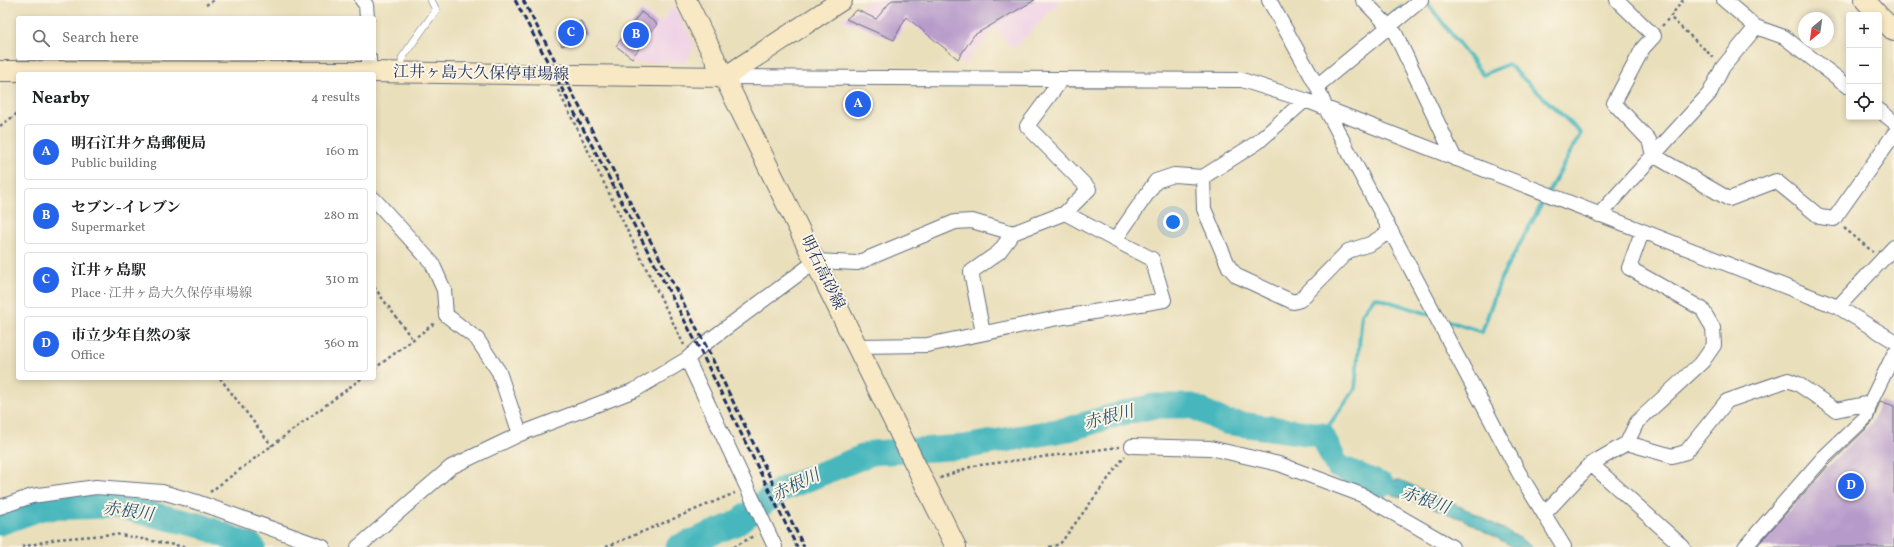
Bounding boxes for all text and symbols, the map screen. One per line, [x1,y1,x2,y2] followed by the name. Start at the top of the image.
[1798,12,1834,48] north arrow
[1846,12,1882,120] map controls
[1846,12,1882,48] button: +
[16,16,376,60] search box
[558,18,584,48] pin: C
[623,20,649,50] pin: B
[30,27,52,49] icon: search
[62,28,139,49] text: Search here
[1846,48,1882,84] button: −
[393,61,569,87] street label: 江井ヶ島大久保停車場線
[1846,84,1882,120] button: locate
[32,87,90,110] text: Nearby
[311,89,360,107] text: 4 results
[845,89,871,119] pin: A
[71,134,206,155] text: 明石江井ケ島郵便局
[41,143,51,161] text: A
[325,143,359,161] text: 160 m
[71,155,157,173] text: Public building
[71,198,181,219] text: セブン-イレブン
[42,207,50,225] text: B
[323,207,359,225] text: 280 m
[1163,212,1183,232] your location
[71,219,146,237] text: Supermarket
[795,232,849,314] street label: 明石高砂線
[71,261,146,282] text: 江井ヶ島駅
[42,271,50,289] text: C
[325,271,359,289] text: 310 m
[71,285,252,303] text: Place · 江井ヶ島大久保停車場線
[71,326,191,347] text: 市立少年自然の家
[41,335,51,353] text: D
[324,335,359,353] text: 360 m
[71,347,105,365] text: Office
[1081,400,1139,436] water label: 赤根川
[768,464,826,508] water label: 赤根川
[1838,471,1864,501] pin: D
[1397,482,1455,521] water label: 赤根川
[101,497,157,527] water label: 赤根川

